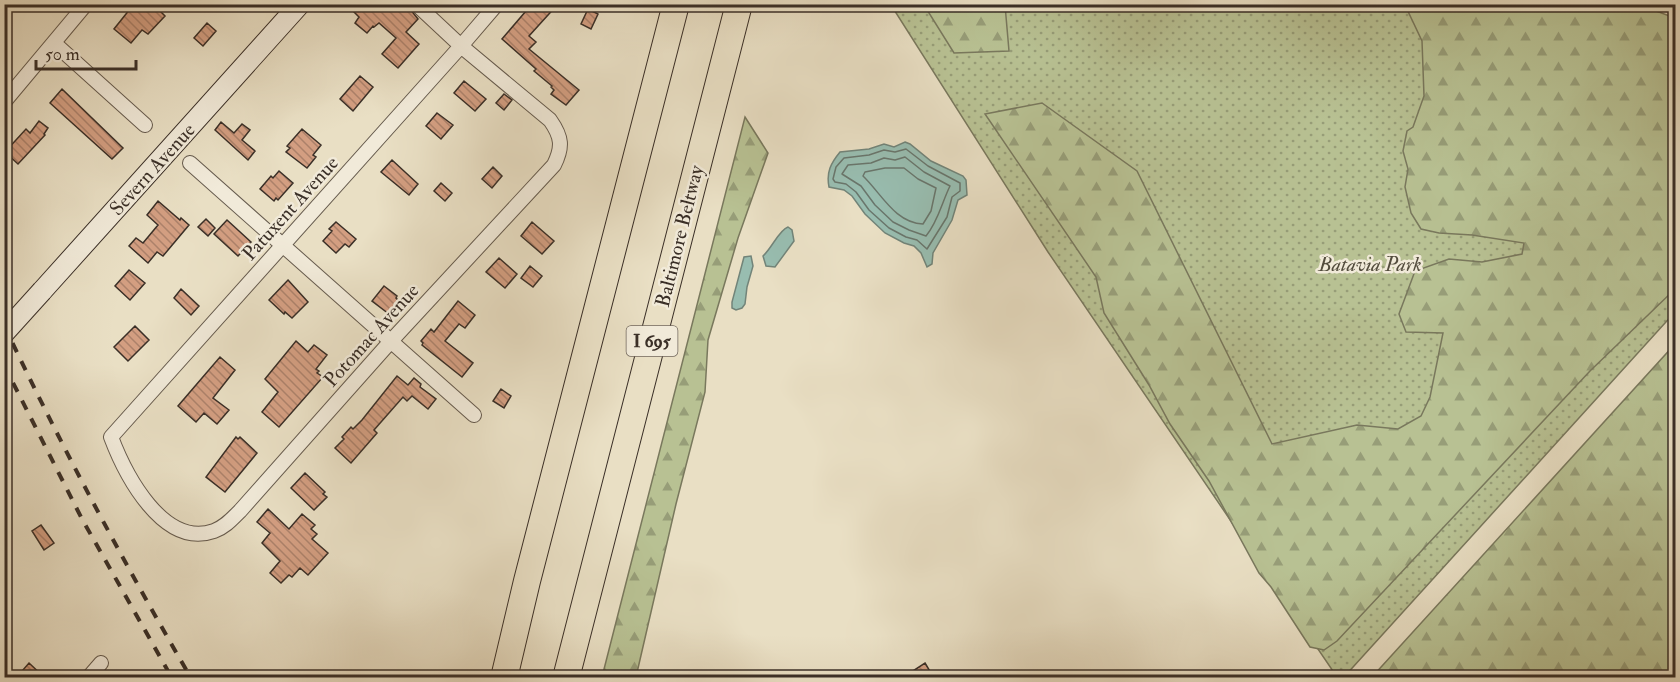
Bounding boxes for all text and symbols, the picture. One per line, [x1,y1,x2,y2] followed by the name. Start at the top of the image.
[36,33,136,71] scale bar
[45,43,80,66] text: 50 m
[104,118,201,221] street label: Severn Avenue
[237,151,344,266] street label: Patuxent Avenue
[650,161,709,310] street label: Baltimore Beltway
[1317,252,1422,277] park label: Batavia Park
[318,278,424,392] street label: Potomac Avenue
[626,326,678,356] road number: I 695

